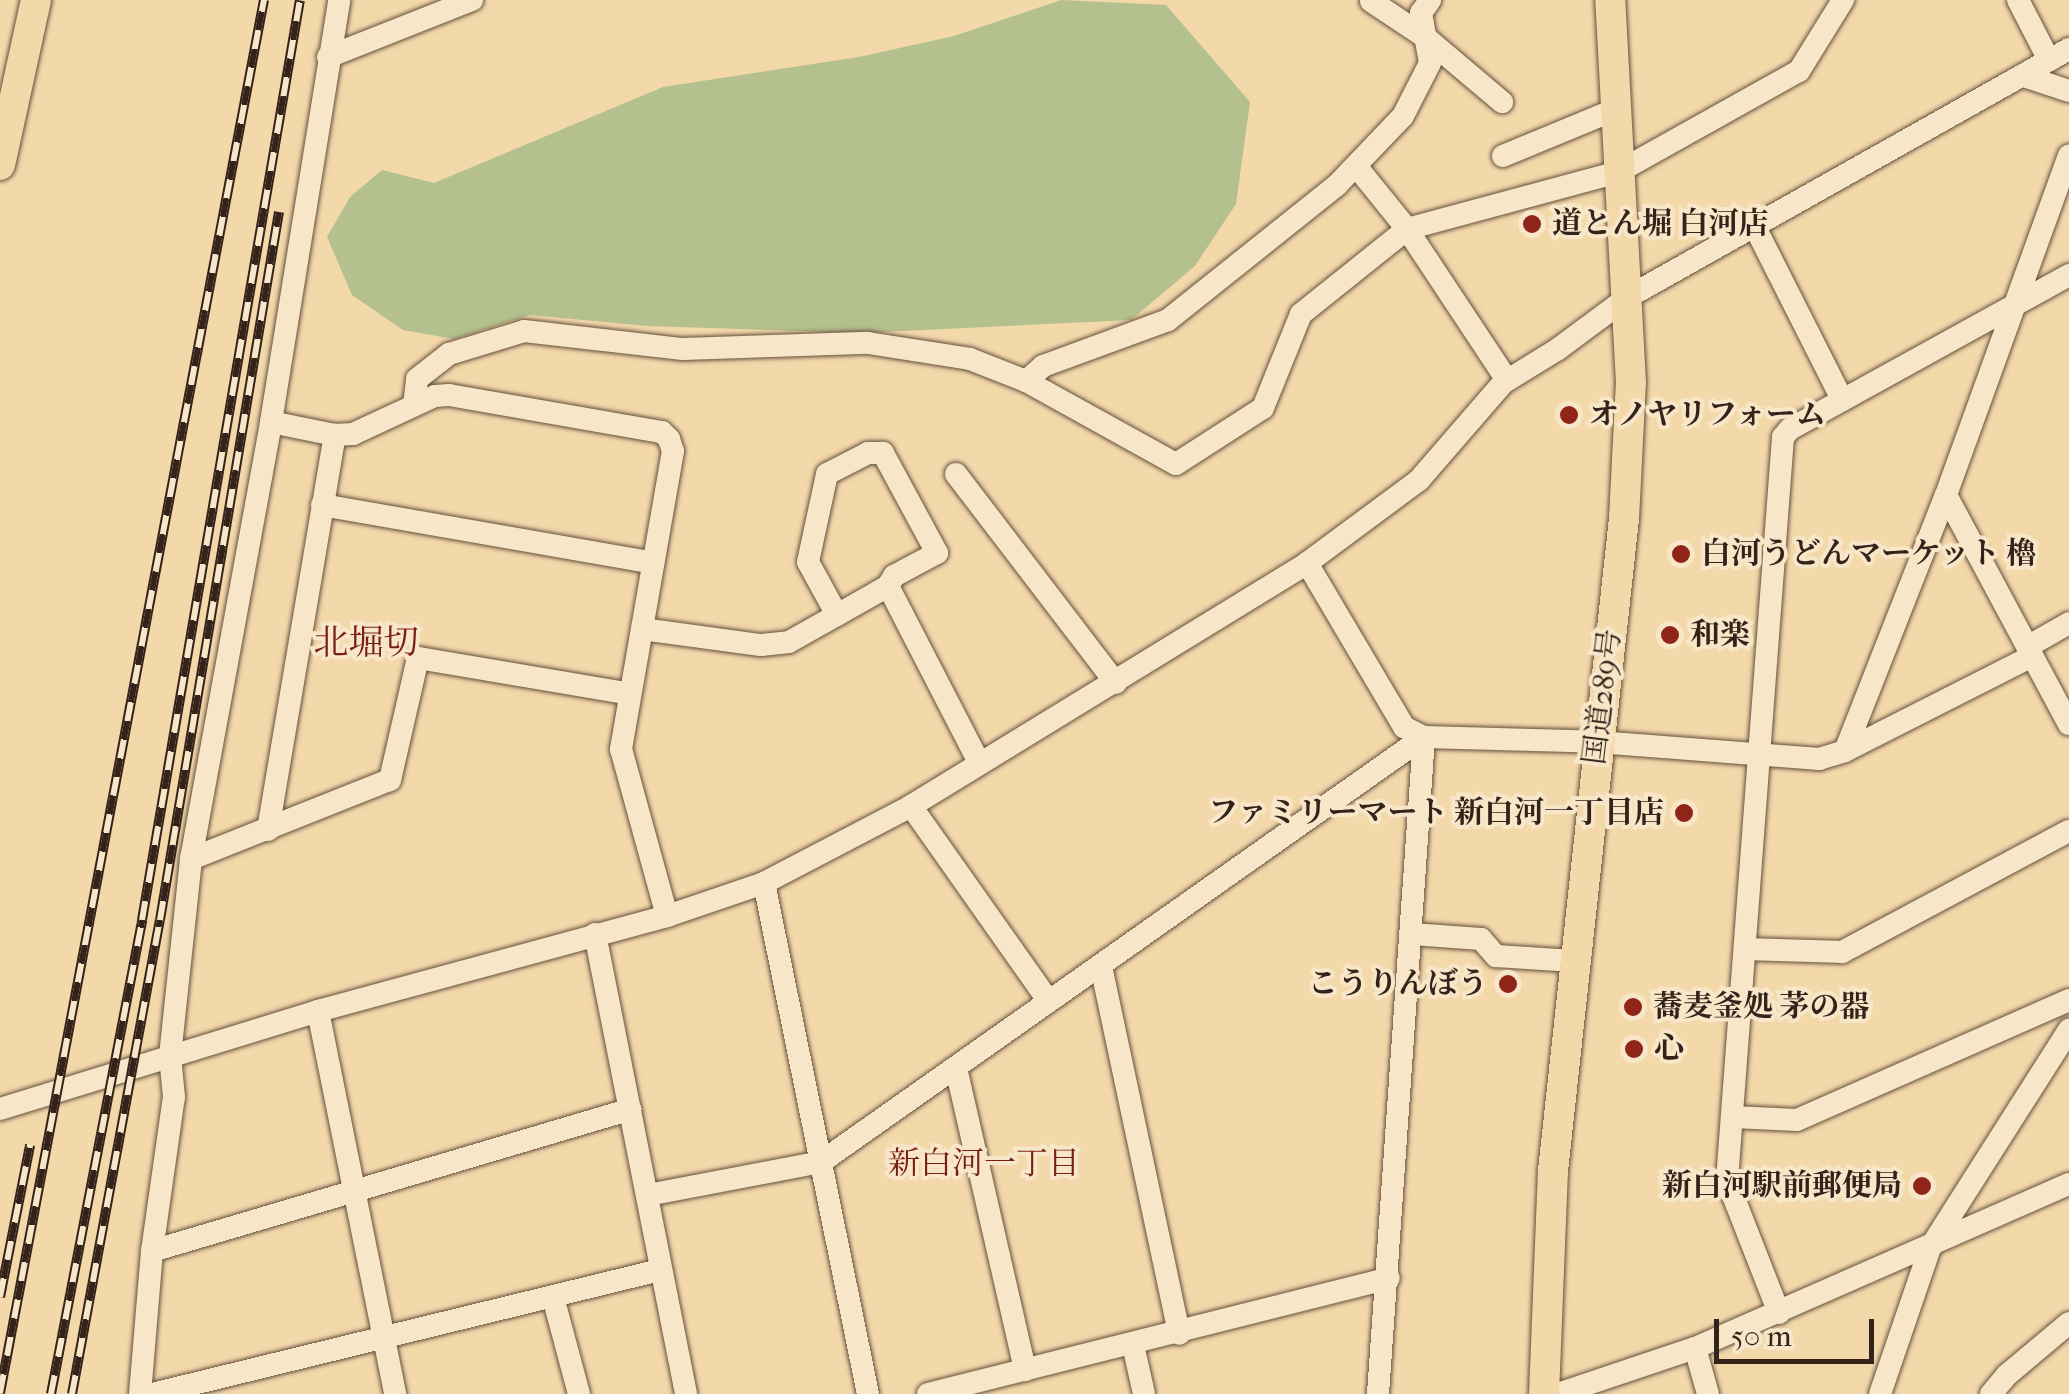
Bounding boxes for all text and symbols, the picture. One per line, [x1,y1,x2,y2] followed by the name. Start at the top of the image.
[1552,206,1768,242] place label: 道とん堀 白河店
[1521,213,1543,235] marker: 道とん堀 白河店
[1589,397,1829,433] place label: オノヤリフォーム
[1558,404,1580,426] marker: オノヤリフォーム
[1701,536,2037,572] place label: 白河うどんマーケット 櫓
[1670,543,1692,565] marker: 白河うどんマーケット 櫓
[1690,617,1750,653] place label: 和楽
[314,622,418,664] district label: 北堀切
[1659,624,1681,646] marker: 和楽
[1577,627,1629,767] street label: 国道289号
[1208,795,1664,831] place label: ファミリーマート 新白河一丁目店
[1673,802,1695,824] marker: ファミリーマート 新白河一丁目店
[1308,966,1488,1002] place label: こうりんぼう
[1497,973,1519,995] marker: こうりんぼう
[1653,989,1869,1025] place label: 蕎麦釜処 茅の器
[1622,996,1644,1018] marker: 蕎麦釜処 茅の器
[1654,1031,1684,1067] place label: 心
[1623,1038,1645,1060] marker: 心
[888,1145,1080,1183] district label: 新白河一丁目
[1662,1168,1902,1204] place label: 新白河駅前郵便局
[1911,1175,1933,1197] marker: 新白河駅前郵便局
[1719,1299,1879,1361] scale bar
[1731,1319,1792,1354] text: 50 m

